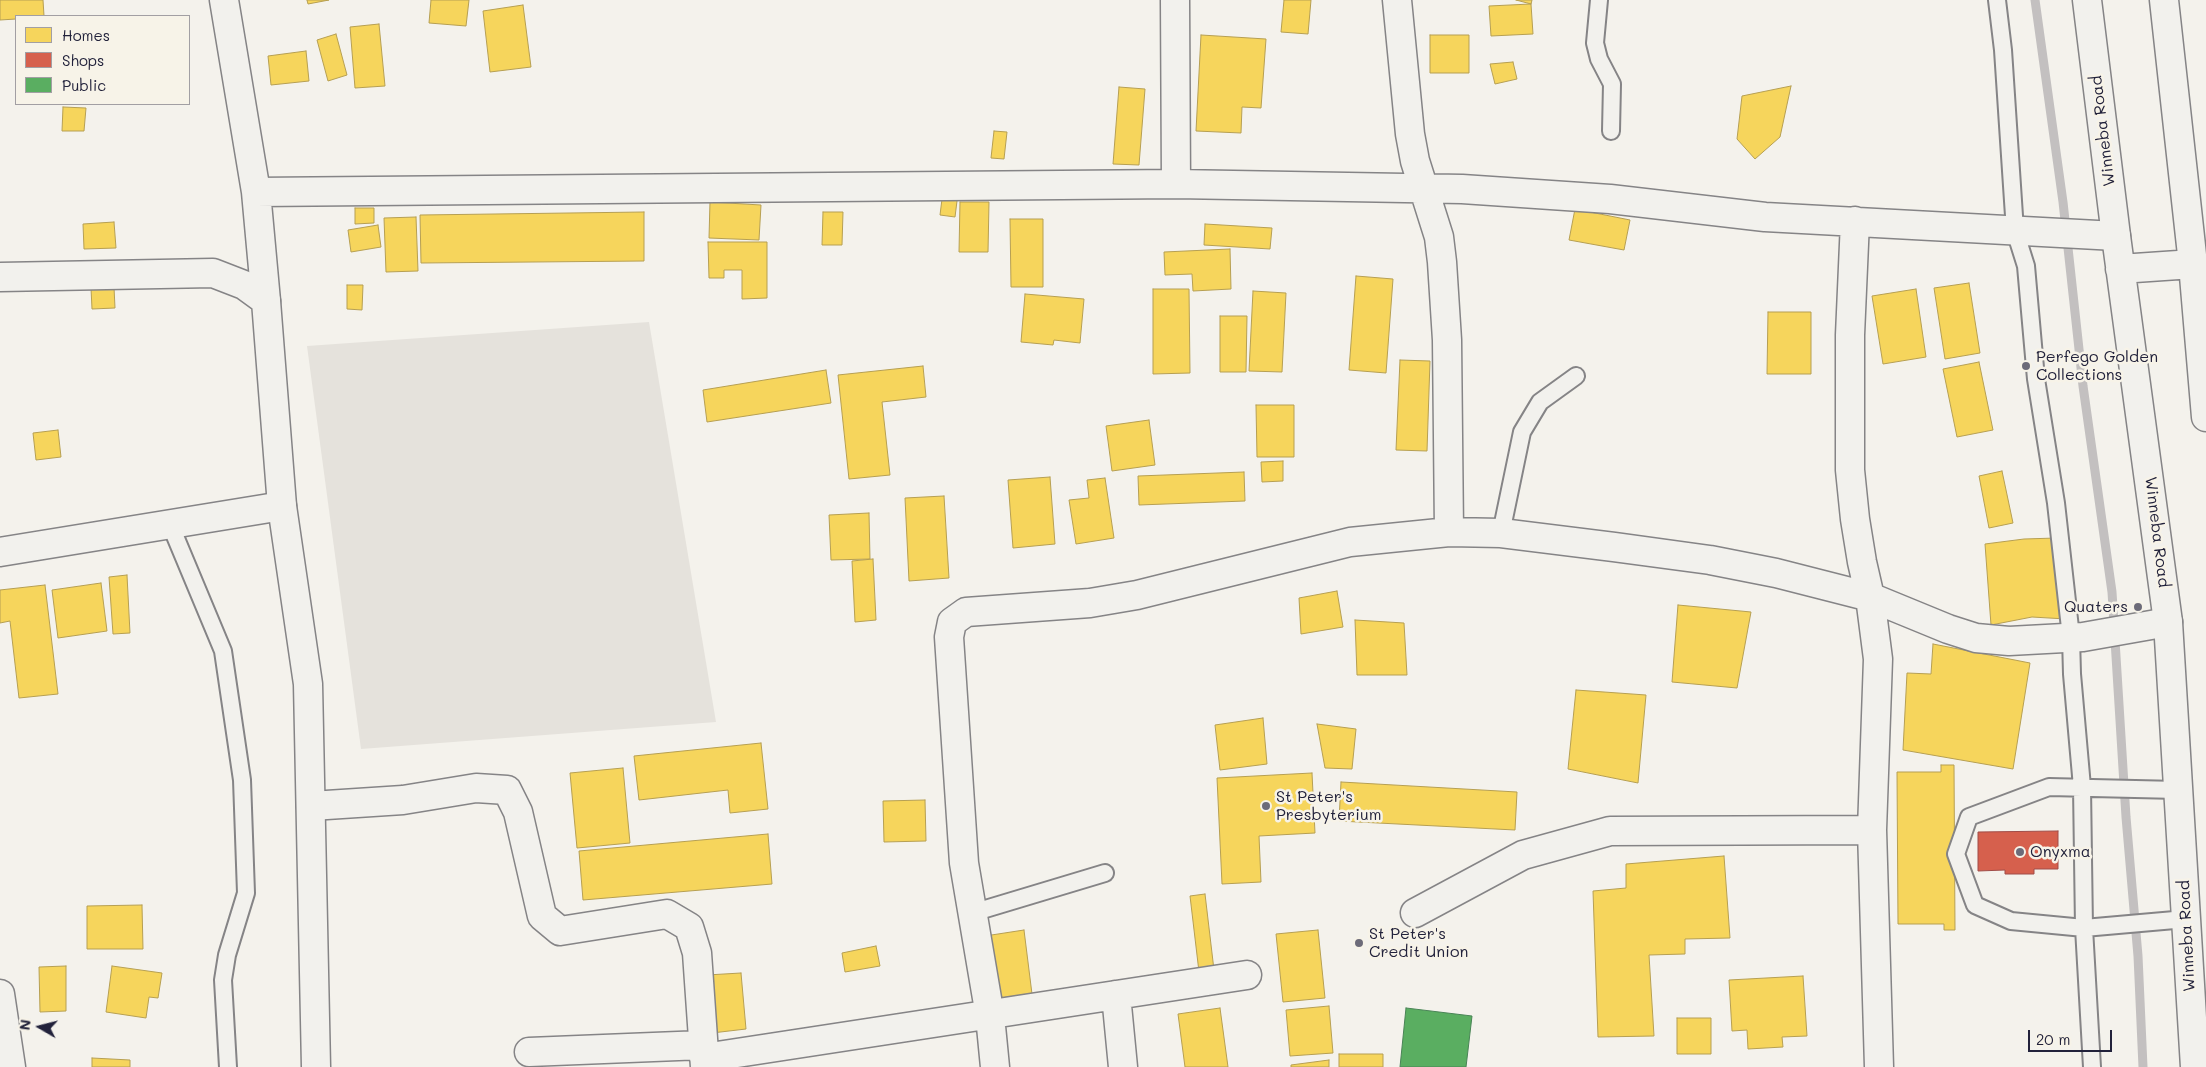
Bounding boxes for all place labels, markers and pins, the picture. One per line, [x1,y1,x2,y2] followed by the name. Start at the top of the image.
[2036,347,2158,385] place label: Perfego Golden Collections
[2020,360,2032,372] marker: Perfego Golden Collections
[2064,597,2128,617] place label: Quaters
[2132,601,2144,613] marker: Quaters
[1276,787,1381,825] place label: St Peter's Presbyterium
[1260,800,1272,812] marker: St Peter's Presbyterium
[2030,842,2091,862] place label: Onyxma
[2014,846,2026,858] marker: Onyxma
[1369,924,1468,962] place label: St Peter's Credit Union
[1353,937,1365,949] marker: St Peter's Credit Union

